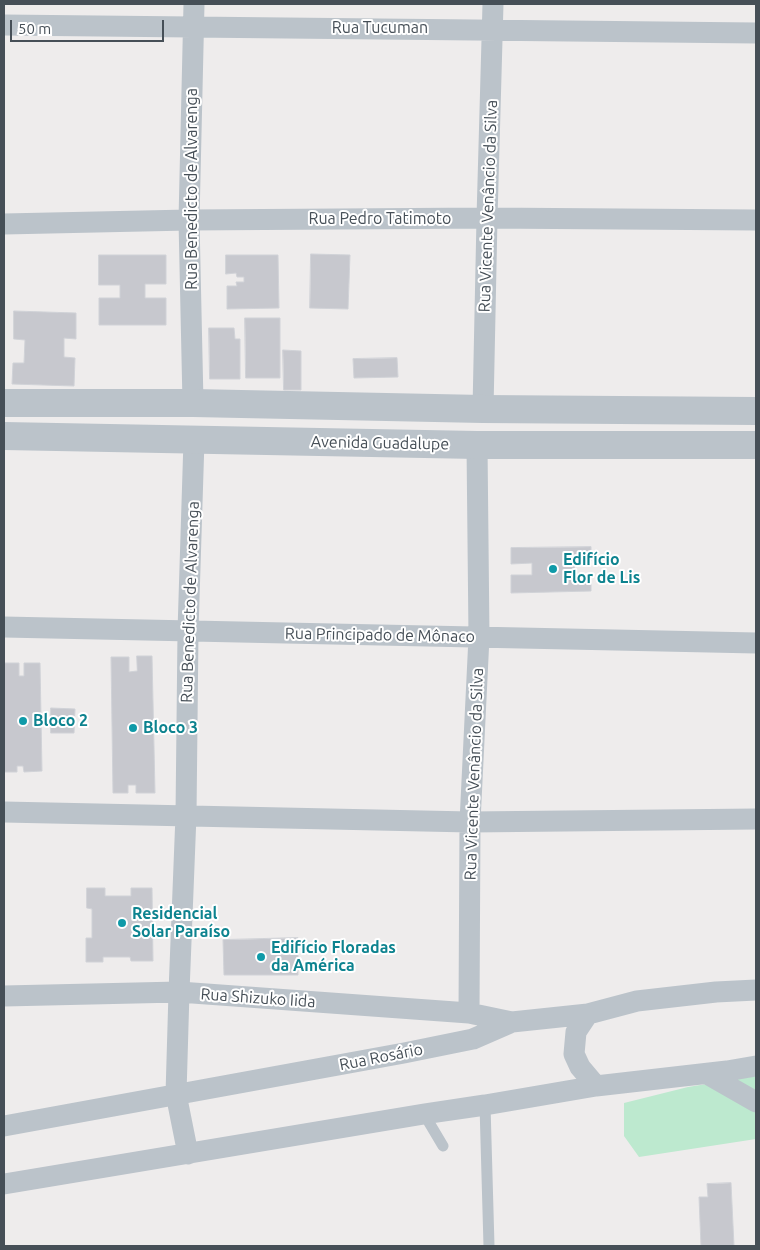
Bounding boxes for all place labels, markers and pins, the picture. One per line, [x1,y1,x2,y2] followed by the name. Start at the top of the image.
[563,550,640,588] place label: Edifício Flor de Lis
[547,563,559,575] marker: Edifício Flor de Lis
[33,711,88,731] place label: Bloco 2
[17,715,29,727] marker: Bloco 2
[143,718,198,738] place label: Bloco 3
[127,722,139,734] marker: Bloco 3
[132,904,230,942] place label: Residencial Solar Paraíso
[116,917,128,929] marker: Residencial Solar Paraíso
[271,938,396,976] place label: Edifício Floradas da América
[255,951,267,963] marker: Edifício Floradas da América

